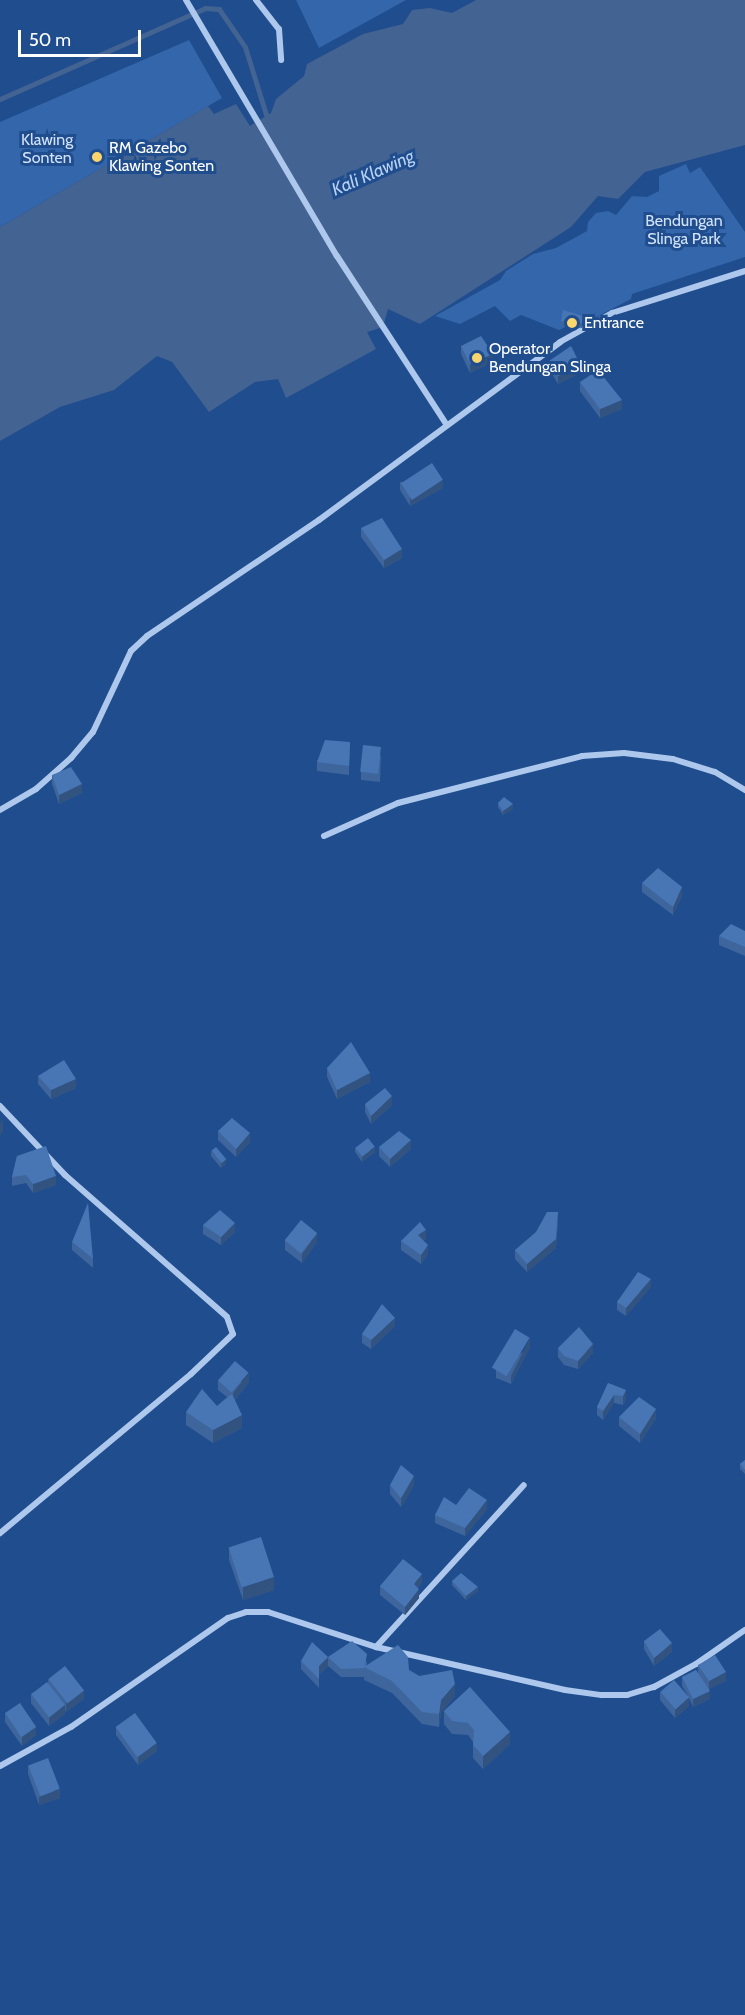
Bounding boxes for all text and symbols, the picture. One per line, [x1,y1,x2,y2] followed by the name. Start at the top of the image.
[21,18,144,56] scale bar
[29,29,71,51] text: 50 m
[21,130,73,168] park label: Klawing Sonten
[109,138,214,176] place label: RM Gazebo Klawing Sonten
[328,145,418,201] water label: Kali Klawing
[90,150,104,164] marker: RM Gazebo Klawing Sonten
[645,211,723,249] park label: Bendungan Slinga Park
[584,313,644,333] place label: Entrance
[565,316,579,330] marker: Entrance
[489,339,611,377] place label: Operator Bendungan Slinga
[470,351,484,365] marker: Operator Bendungan Slinga

